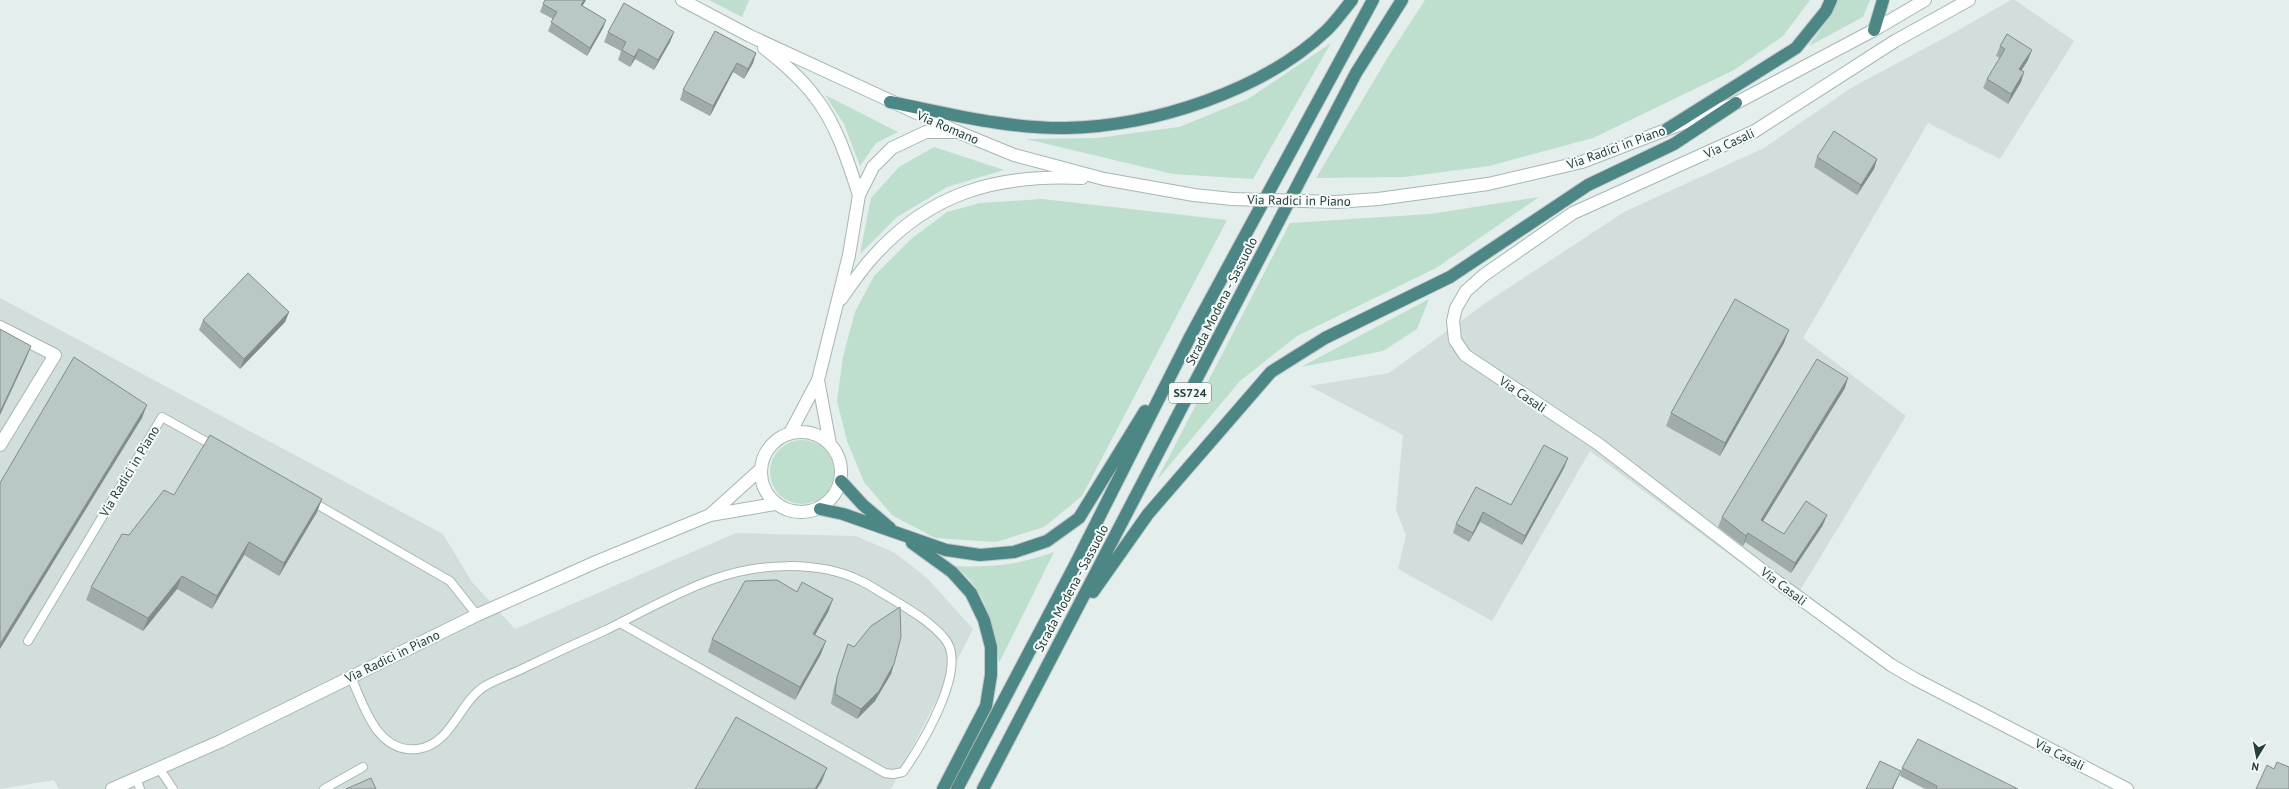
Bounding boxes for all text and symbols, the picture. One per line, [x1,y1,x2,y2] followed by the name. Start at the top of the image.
[913,106,982,148] street label: Via Romano
[1564,122,1668,173] street label: Via Radici in Piano
[1700,124,1757,163] street label: Via Casali
[1246,191,1351,210] street label: Via Radici in Piano
[1182,234,1261,368] street label: Strada Modena - Sassuolo
[1495,372,1550,416] street label: Via Casali
[1169,383,1211,403] road number: SS724
[95,423,163,521] street label: Via Radici in Piano
[1031,521,1112,655] street label: Strada Modena - Sassuolo
[1756,563,1810,609] street label: Via Casali
[341,626,442,687] street label: Via Radici in Piano
[2031,734,2088,774] street label: Via Casali
[2237,737,2277,777] north arrow
[2250,759,2260,774] text: N

